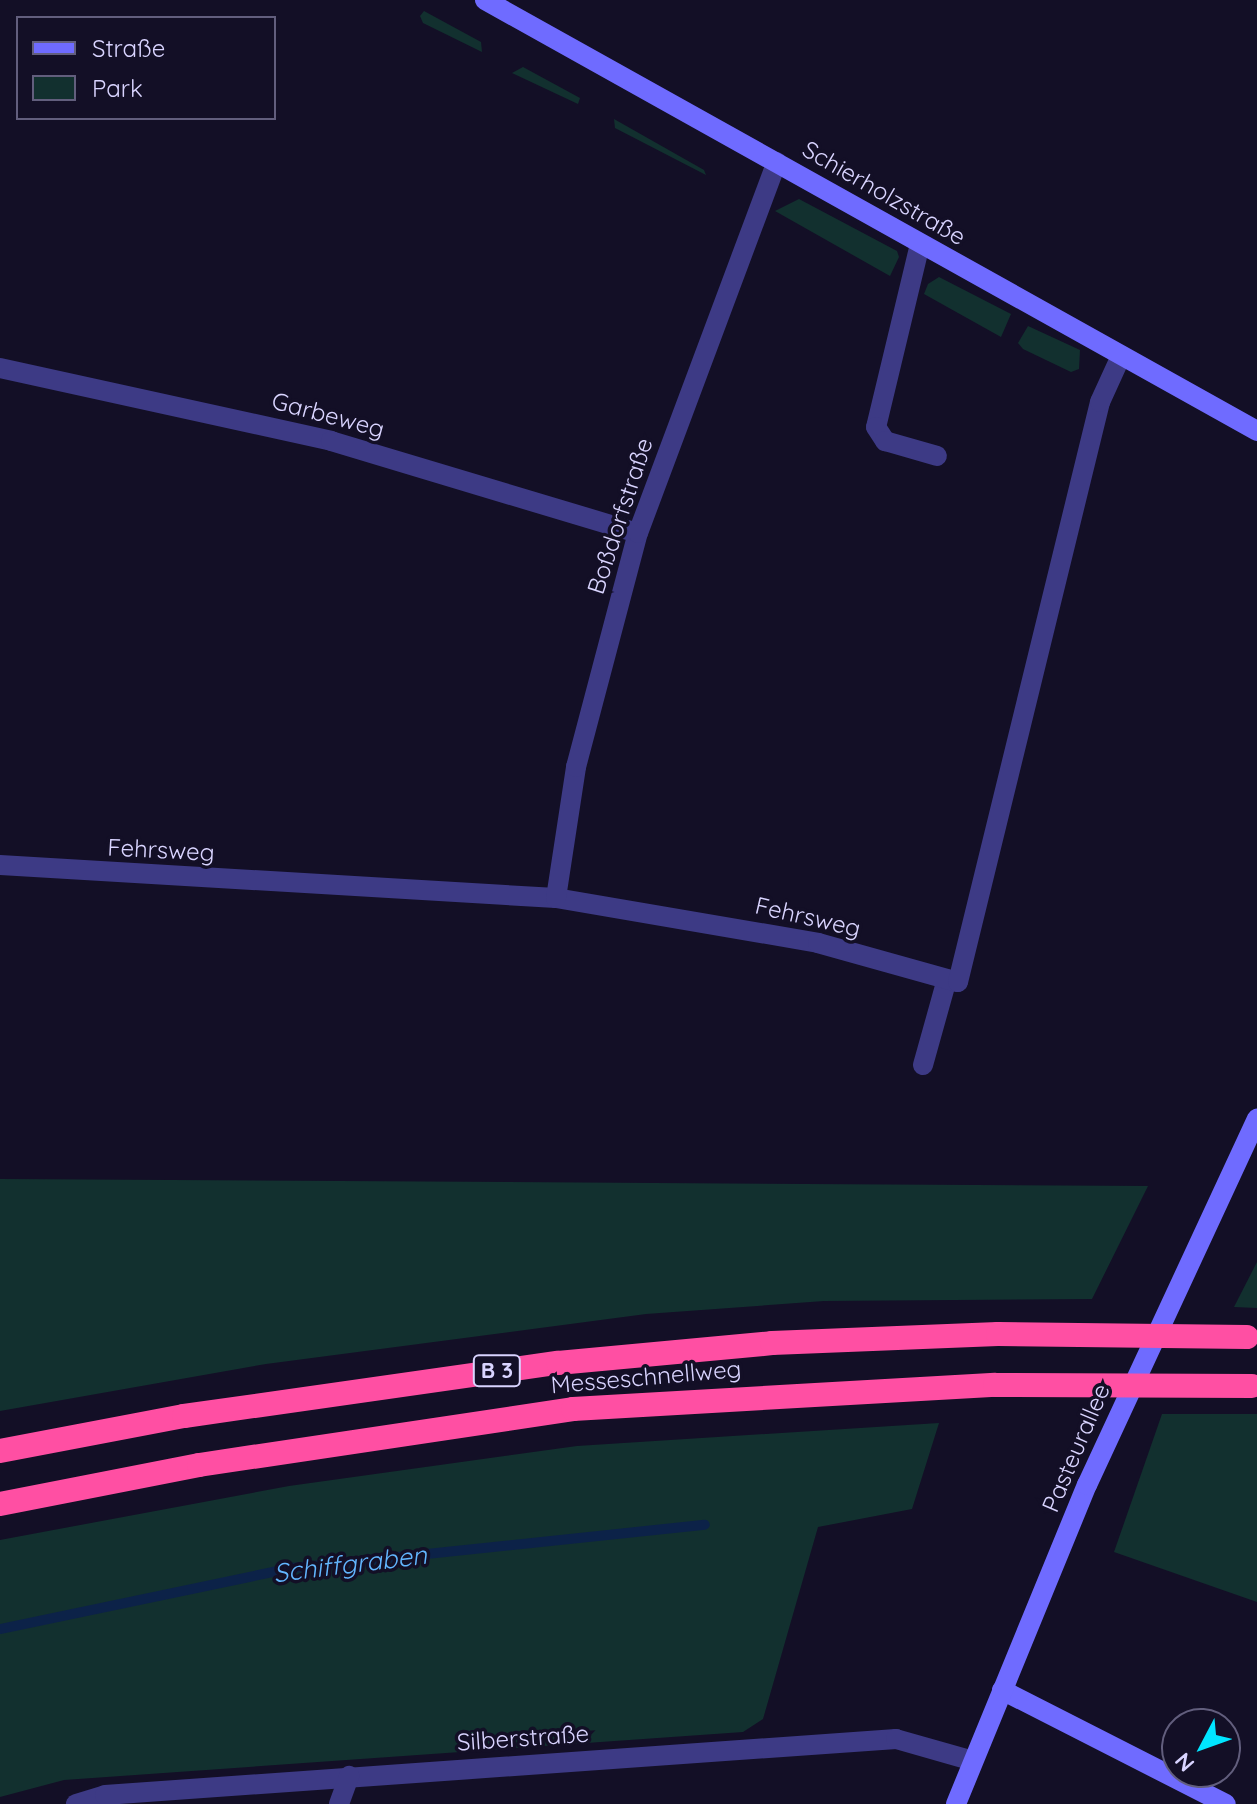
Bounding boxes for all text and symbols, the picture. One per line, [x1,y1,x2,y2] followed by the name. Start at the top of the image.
[16,16,276,120] legend
[92,33,165,63] text: Straße
[92,73,143,103] text: Park
[797,135,971,251] street label: Schierholzstraße
[269,386,387,444] street label: Garbeweg
[581,434,659,598] street label: Boßdorfstraße
[107,833,215,867] street label: Fehrsweg
[752,891,864,943] street label: Fehrsweg
[471,1353,523,1389] road number: B 3
[549,1354,743,1400] street label: Messeschnellweg
[1036,1379,1116,1517] street label: Pasteurallee
[272,1539,428,1589] water label: Schiffgraben
[1161,1708,1241,1788] north arrow
[456,1719,590,1757] street label: Silberstraße
[1169,1747,1200,1778] text: N

